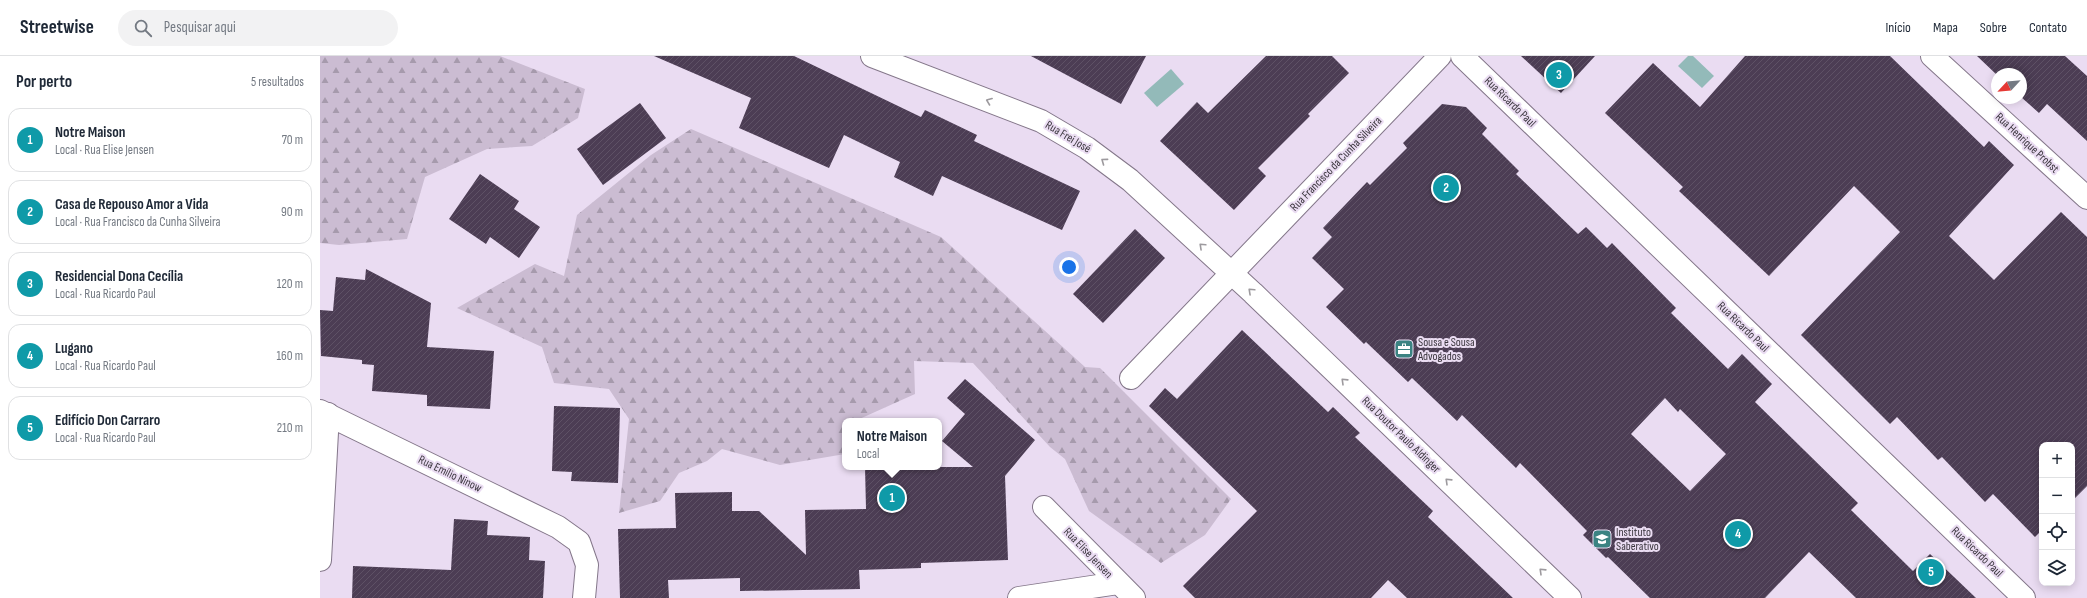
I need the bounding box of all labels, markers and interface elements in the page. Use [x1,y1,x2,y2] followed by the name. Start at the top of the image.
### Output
[118,10,398,46] search box
[20,16,94,39] text: Streetwise
[132,17,154,39] icon: search
[164,18,236,37] text: Pesquisar aqui
[1885,19,1911,36] text: Início
[1933,19,1958,36] text: Mapa
[1980,19,2007,36] text: Sobre
[2029,19,2067,36] text: Contato
[1546,60,1572,90] pin: 3
[1991,68,2027,104] north arrow
[16,72,72,92] text: Por perto
[251,74,304,90] text: 5 resultados
[1481,74,1539,130] street label: Rua Ricardo Paul
[986,98,993,106] one-way arrow
[1992,110,2062,177] street label: Rua Henrique Probst
[1287,113,1385,214] street label: Rua Francisco da Cunha Silveira
[1043,118,1094,156] street label: Rua Frei José
[55,123,125,142] text: Notre Maison
[27,132,33,148] text: 1
[282,132,303,148] text: 70 m
[55,142,154,158] text: Local · Rua Elise Jensen
[1102,159,1109,166] one-way arrow
[1433,173,1459,203] pin: 2
[55,195,208,214] text: Casa de Repouso Amor a Vida
[27,204,33,220] text: 2
[281,204,303,220] text: 90 m
[55,214,221,230] text: Local · Rua Francisco da Cunha Silveira
[1200,244,1207,251] one-way arrow
[1059,257,1079,277] your location
[55,267,183,286] text: Residencial Dona Cecília
[27,276,33,292] text: 3
[277,276,303,292] text: 120 m
[55,286,156,302] text: Local · Rua Ricardo Paul
[1248,288,1256,296] one-way arrow
[1714,299,1772,355] street label: Rua Ricardo Paul
[1417,335,1475,364] place label: Sousa e Sousa Advogados
[1393,338,1415,360] office icon: Sousa e Sousa Advogados
[55,339,93,358] text: Lugano
[27,348,33,364] text: 4
[277,348,303,364] text: 160 m
[55,358,156,374] text: Local · Rua Ricardo Paul
[1341,378,1349,386] one-way arrow
[1359,394,1444,477] street label: Rua Doutor Paulo Aldinger
[55,411,160,430] text: Edifício Don Carraro
[842,418,942,470] popup
[27,420,33,436] text: 5
[277,420,303,436] text: 210 m
[857,427,927,446] text: Notre Maison
[55,430,156,446] text: Local · Rua Ricardo Paul
[2039,442,2075,586] map controls
[2039,442,2075,478] button: +
[857,446,879,462] text: Local
[416,452,484,496] street label: Rua Emílio Ninow
[1445,478,1453,486] one-way arrow
[2039,478,2075,514] button: −
[879,483,905,513] pin: 1
[2039,514,2075,550] button: locate
[1725,519,1751,549] pin: 4
[1948,524,2006,580] street label: Rua Ricardo Paul
[1060,525,1116,581] street label: Rua Elise Jensen
[1616,525,1659,554] place label: Instituto Saberativo
[1591,528,1613,550] school or university icon: Instituto Saberativo
[2039,550,2075,586] button: layers
[1918,557,1944,587] pin: 5
[1539,568,1547,576] one-way arrow

